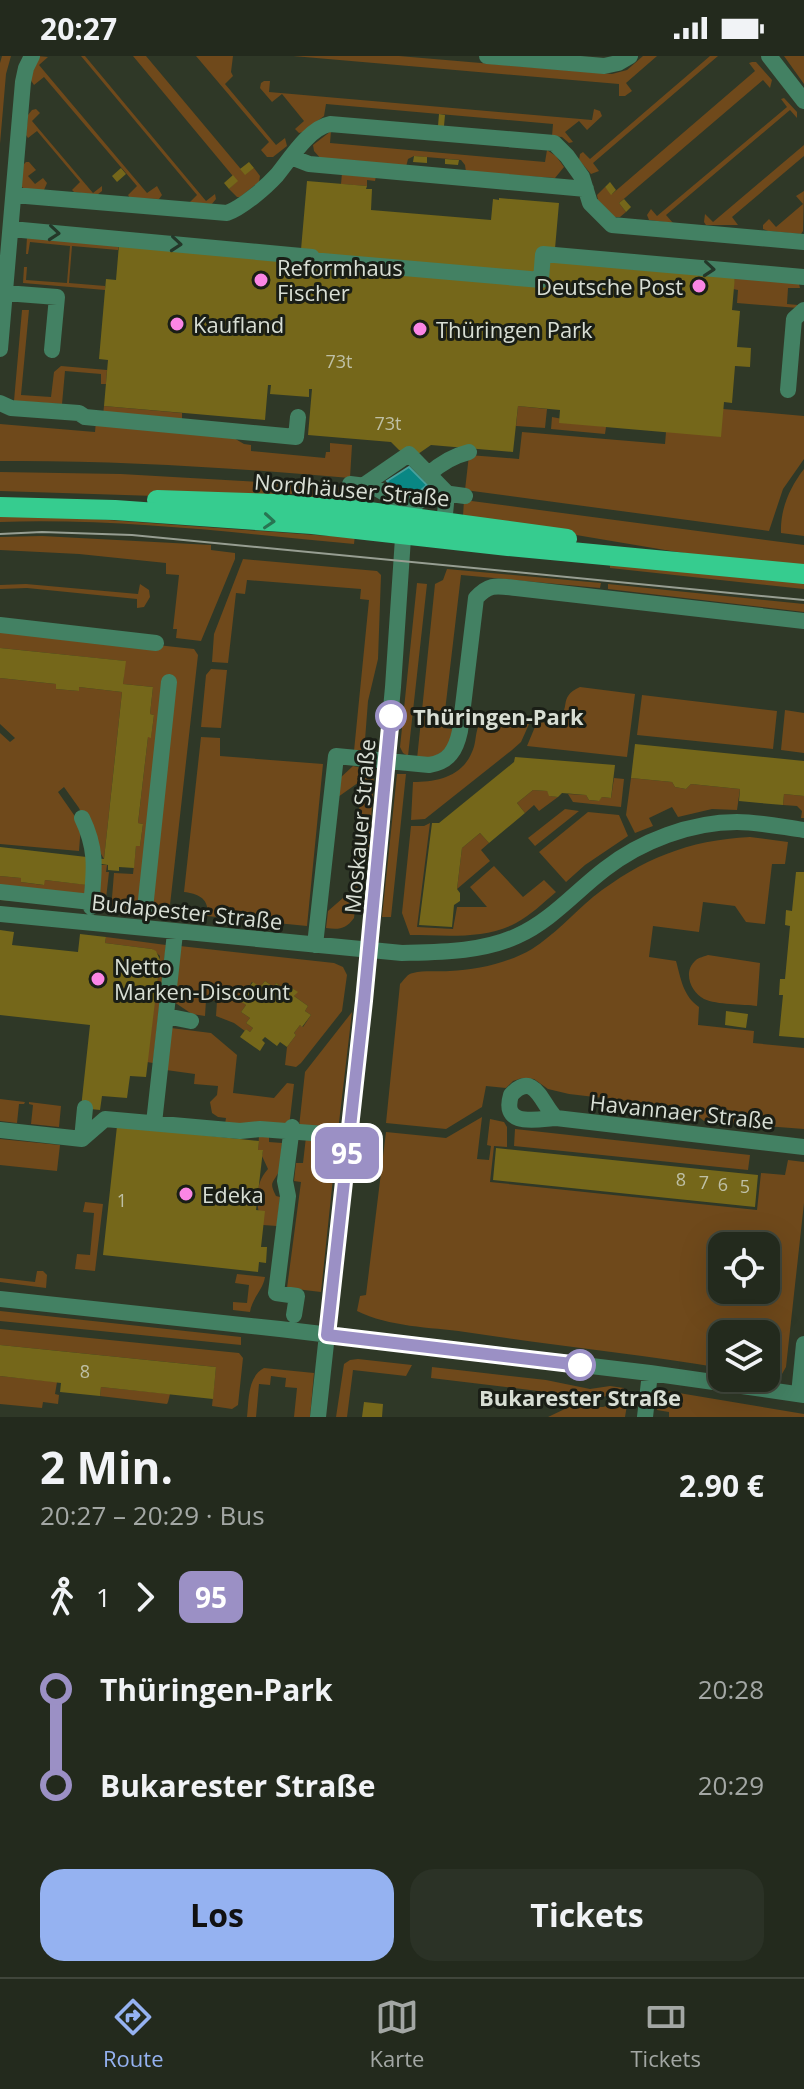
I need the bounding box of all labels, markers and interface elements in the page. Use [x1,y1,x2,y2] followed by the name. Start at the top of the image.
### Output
[40,8,117,49] text: 20:27
[48,224,61,241] one-way arrow
[170,235,183,252] one-way arrow
[277,252,403,307] place label: Reformhaus Fischer
[703,260,716,277] one-way arrow
[252,271,270,289] marker: Reformhaus Fischer
[536,271,683,301] place label: Deutsche Post
[690,277,708,295] marker: Deutsche Post
[193,309,284,339] place label: Kaufland
[436,314,593,344] place label: Thüringen Park
[168,315,186,333] marker: Kaufland
[411,320,429,338] marker: Thüringen Park
[326,349,353,373] house number: 73t
[375,411,402,435] house number: 73t
[253,466,451,512] street label: Nordhäuser Straße
[263,512,276,529] one-way arrow
[376,701,406,731] marker: Thüringen-Park
[413,701,584,731] place label: Thüringen-Park
[336,738,382,914] street label: Moskauer Straße
[90,886,284,936] street label: Budapester Straße
[114,951,290,1006] place label: Netto Marken-Discount
[89,970,107,988] marker: Netto Marken-Discount
[588,1086,776,1136] street label: Havannaer Straße
[311,1127,383,1179] line badge: 95
[331,1134,363,1172] text: 95
[676,1167,686,1191] house number: 8
[699,1170,709,1194] house number: 7
[718,1172,728,1196] house number: 6
[740,1174,750,1198] house number: 5
[202,1179,264,1209] place label: Edeka
[177,1185,195,1203] marker: Edeka
[117,1188,127,1212] house number: 1
[708,1232,780,1392] map controls
[708,1232,780,1304] button: locate
[708,1320,780,1392] button: layers
[565,1350,595,1380] marker: Bukarester Straße
[80,1359,90,1383] house number: 8
[479,1382,681,1412] place label: Bukarester Straße
[40,1437,173,1497] text: 2 Min.
[679,1465,764,1506] text: 2.90 €
[40,1497,265,1533] text: 20:27 – 20:29 · Bus
[40,1575,84,1619] icon: walk
[123,1575,167,1619] icon: forward
[195,1578,227,1616] text: 95
[96,1579,111,1615] text: 1
[100,1669,333,1710] text: Thüringen-Park
[698,1671,764,1707] text: 20:28
[100,1765,375,1806] text: Bukarester Straße
[698,1767,764,1803] text: 20:29
[40,1869,394,1961] button: Los
[410,1869,764,1961] button: Tickets
[103,1995,164,2073] tab: Route
[370,1995,424,2073] tab: Karte
[631,1995,701,2073] tab: Tickets

